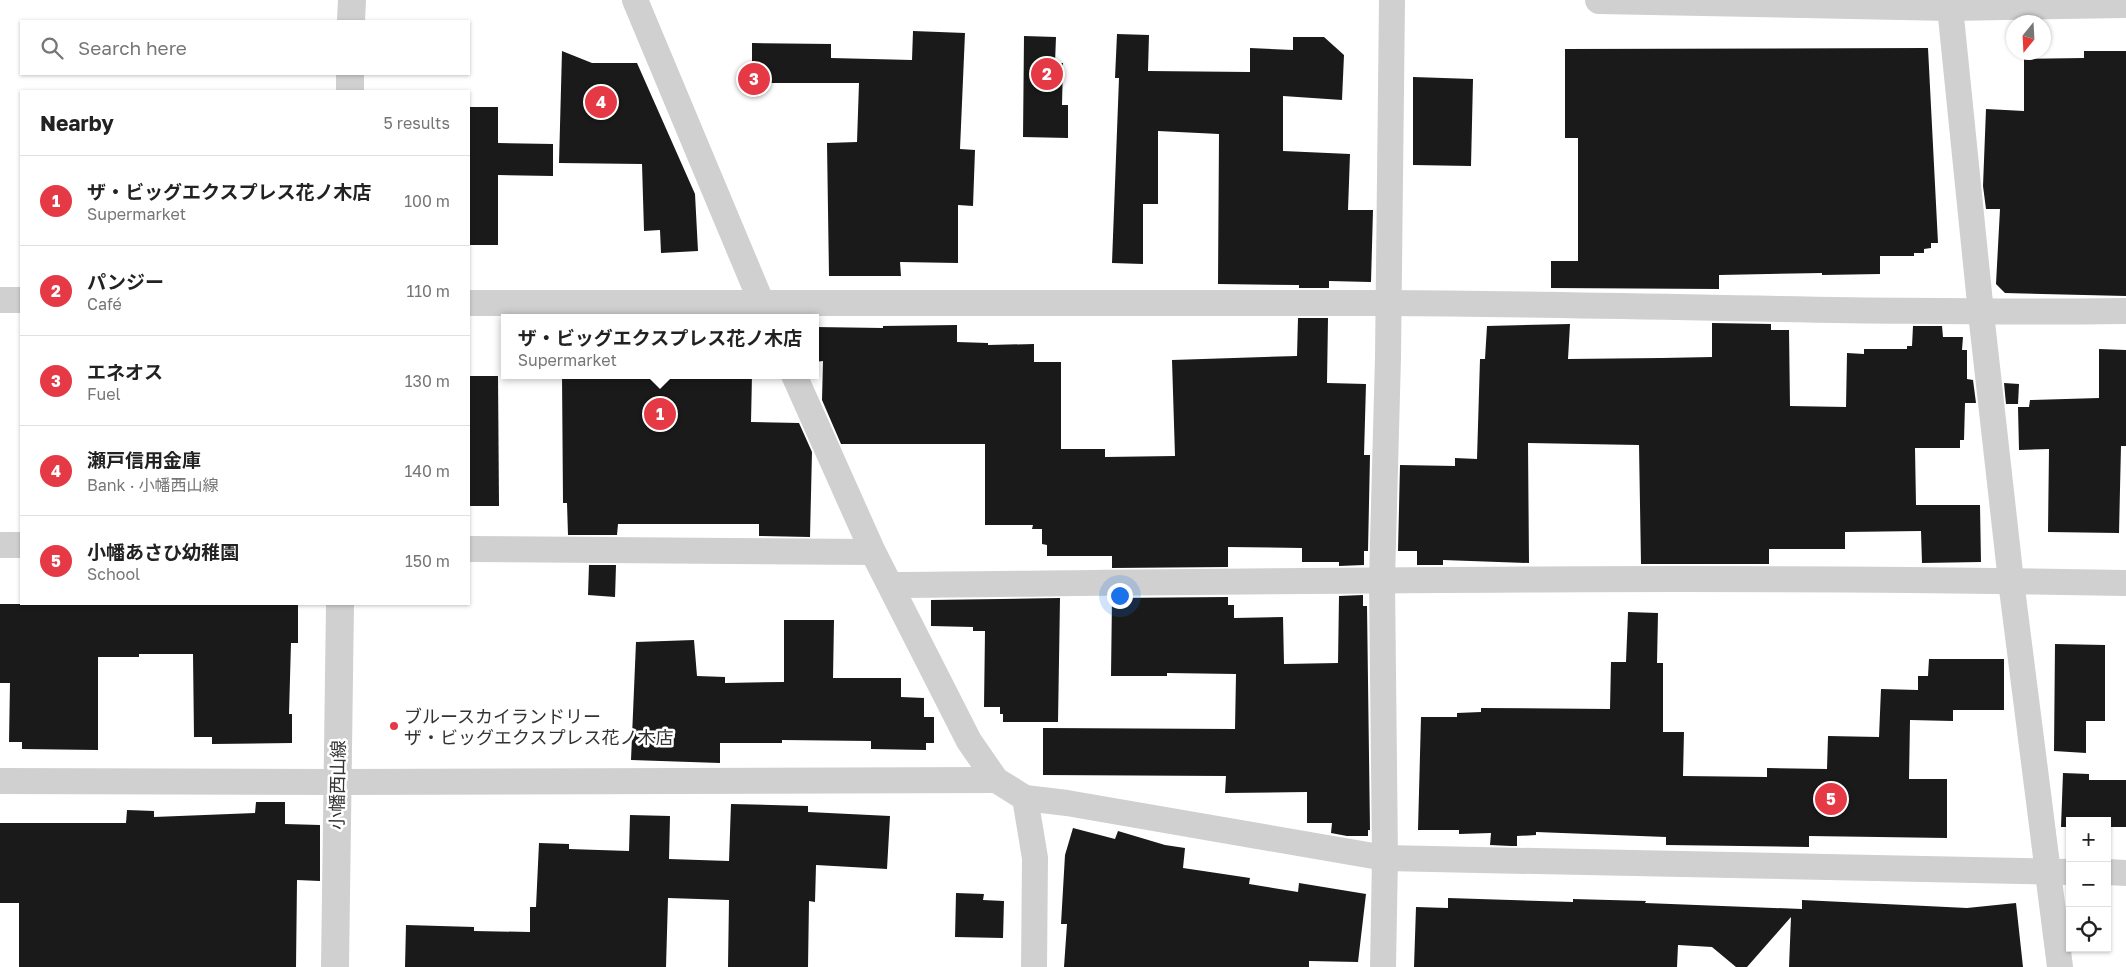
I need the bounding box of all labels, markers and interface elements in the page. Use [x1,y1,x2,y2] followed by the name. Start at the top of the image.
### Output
[2006,15,2051,60] north arrow
[20,20,470,75] search box
[38,34,66,62] icon: search
[78,36,187,59] text: Search here
[1031,55,1063,93] pin: 2
[738,60,770,98] pin: 3
[585,83,617,121] pin: 4
[40,110,114,136] text: Nearby
[384,113,450,133] text: 5 results
[87,180,371,203] text: ザ・ビッグエクスプレス花ノ木店
[52,191,60,211] text: 1
[404,191,450,211] text: 100 m
[87,204,186,224] text: Supermarket
[87,270,164,293] text: パンジー
[51,281,61,301] text: 2
[406,281,450,301] text: 110 m
[87,294,122,314] text: Café
[501,314,819,379] popup
[518,326,802,349] text: ザ・ビッグエクスプレス花ノ木店
[518,350,617,370] text: Supermarket
[87,360,163,383] text: エネオス
[51,371,61,391] text: 3
[405,371,450,391] text: 130 m
[87,384,121,404] text: Fuel
[644,395,676,433] pin: 1
[87,448,201,471] text: 瀬戸信用金庫
[51,461,61,481] text: 4
[404,461,450,481] text: 140 m
[87,475,218,495] text: Bank · 小幡西山線
[87,540,239,563] text: 小幡あさひ幼稚園
[51,551,61,571] text: 5
[405,551,450,571] text: 150 m
[87,564,140,584] text: School
[1107,583,1133,609] your location
[404,705,673,748] place label: ブルースカイランドリー ザ・ビッグエクスプレス花ノ木店
[388,720,400,732] marker: ブルースカイランドリー ザ・ビッグエクスプレス花ノ木店
[325,740,349,830] street label: 小幡西山線
[1815,780,1847,818] pin: 5
[2066,817,2111,952] map controls
[2066,817,2111,862] button: +
[2066,862,2111,907] button: −
[2066,907,2111,952] button: locate

